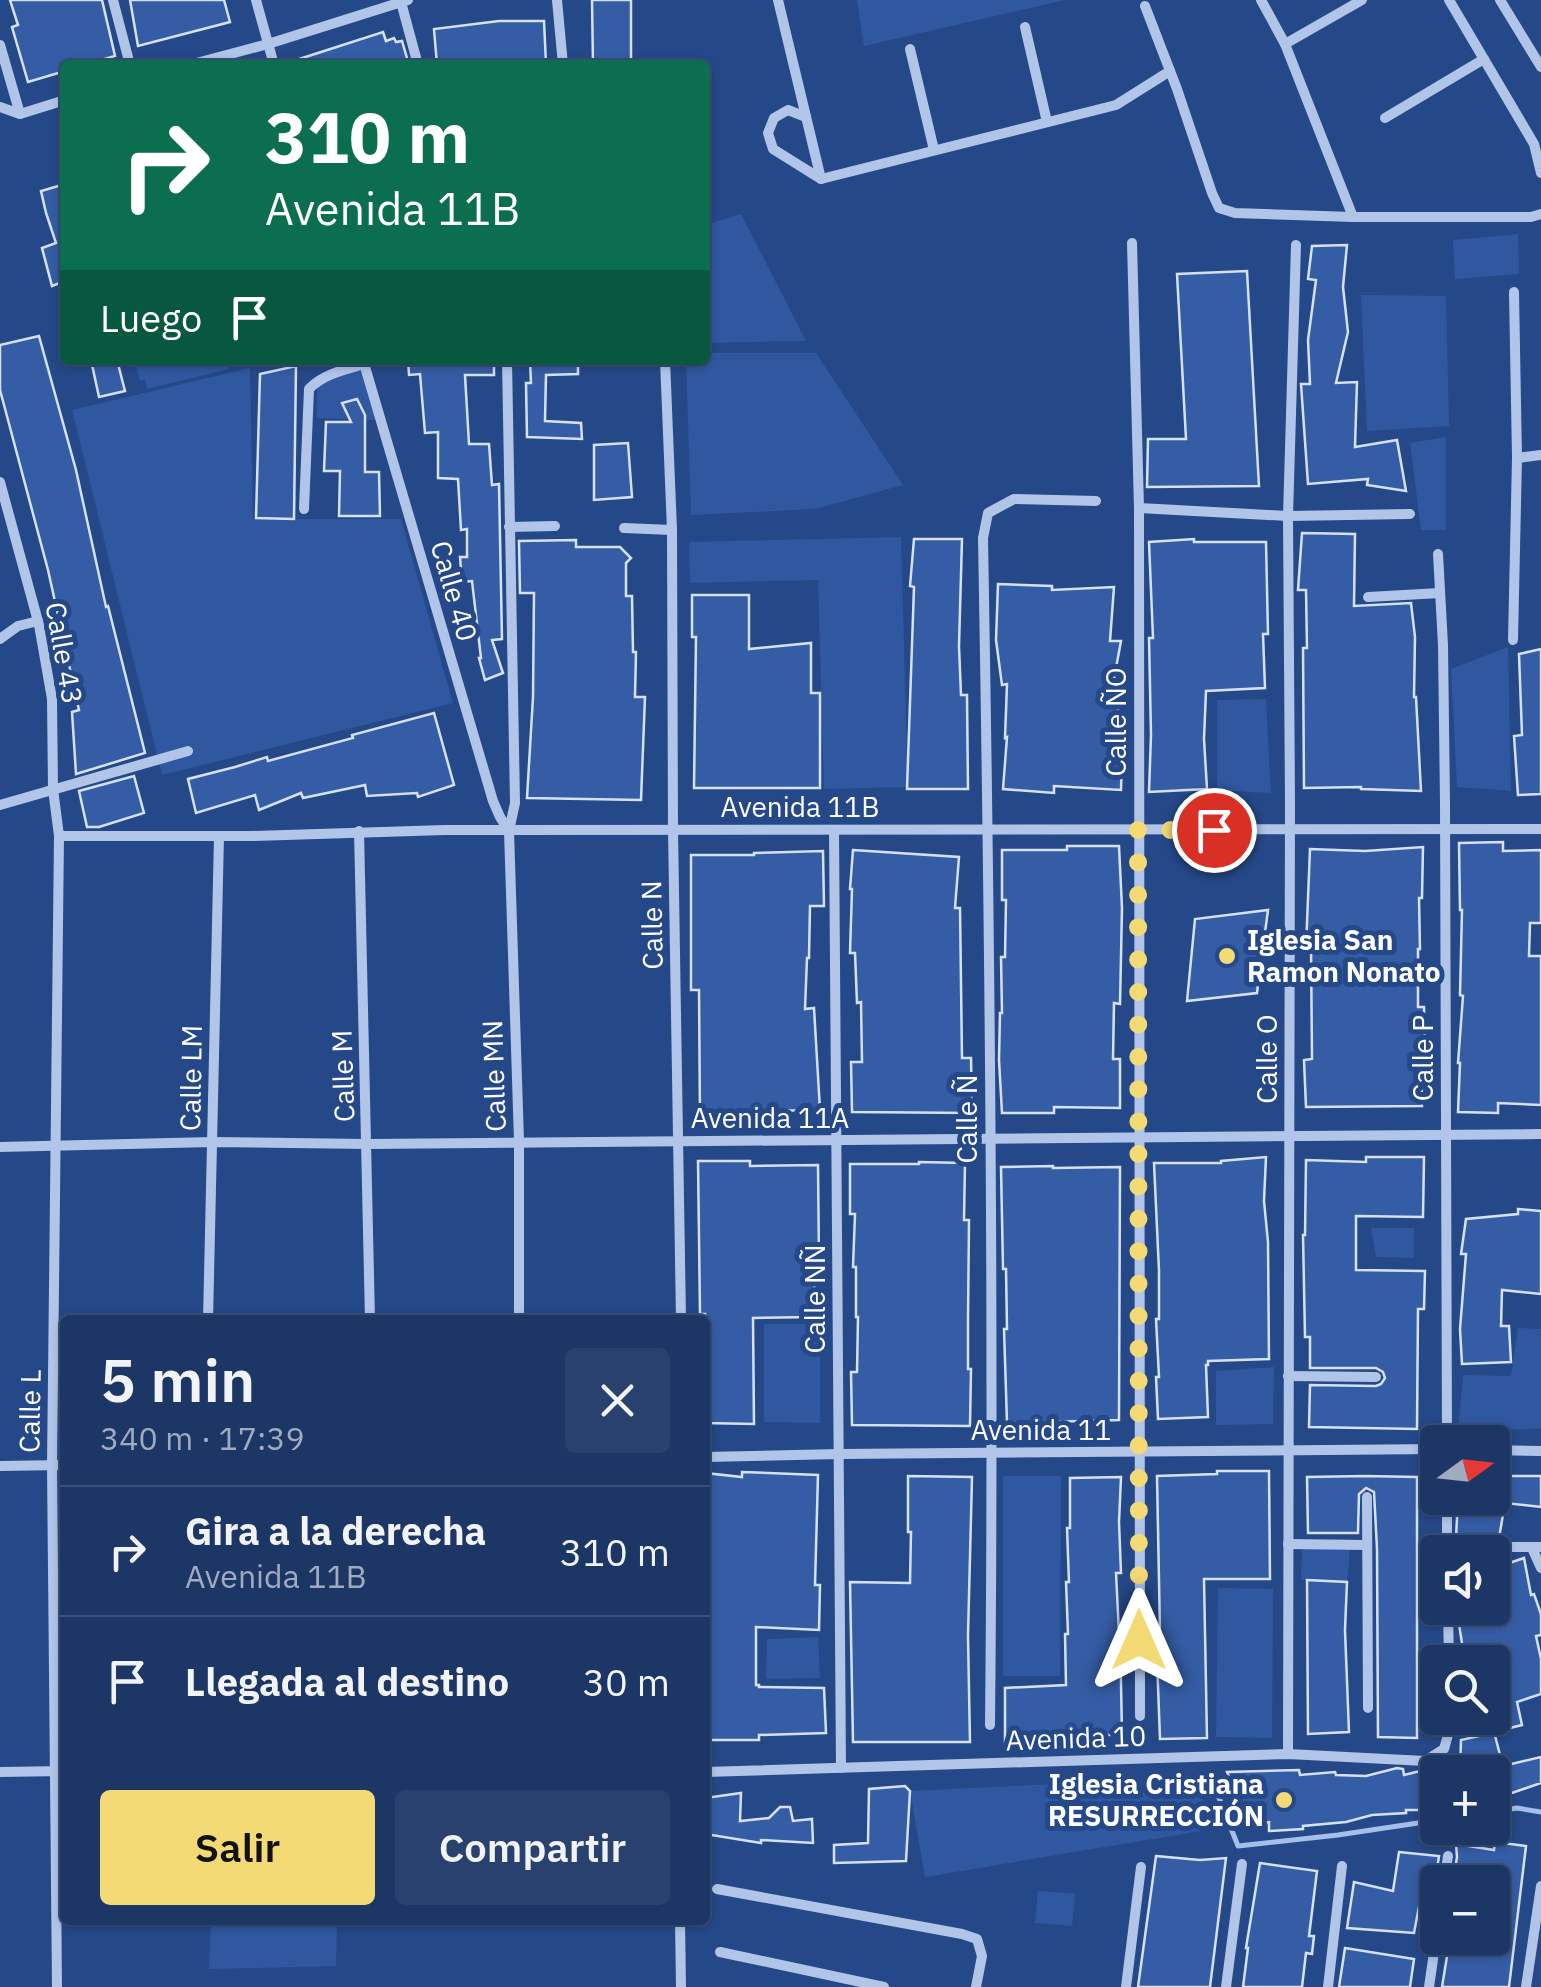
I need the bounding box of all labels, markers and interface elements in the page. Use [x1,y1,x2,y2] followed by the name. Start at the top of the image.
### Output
[265,91,470,182] text: 310 m
[100,100,230,230] icon: right
[265,179,520,237] text: Avenida 11B
[222,290,277,345] icon: arrive
[100,293,202,342] text: Luego
[422,536,486,645] street label: Calle 40
[37,599,92,707] street label: Calle 43
[1097,667,1134,777] street label: Calle ÑO
[721,788,879,825] street label: Avenida 11B
[1172,788,1257,873] pin
[1187,803,1242,858] icon: arrive
[632,880,671,970] street label: Calle N
[1247,921,1441,990] place label: Iglesia San Ramon Nonato
[1216,945,1238,967] marker: Iglesia San Ramon Nonato
[1248,1014,1285,1104] street label: Calle O
[1404,1015,1441,1101] street label: Calle P
[473,1019,514,1133] street label: Calle MN
[171,1025,210,1131] street label: Calle LM
[322,1029,363,1123] street label: Calle M
[948,1074,985,1164] street label: Calle Ñ
[691,1099,849,1136] street label: Avenida 11A
[796,1244,833,1354] street label: Calle NÑ
[100,1340,255,1419] text: 5 min
[565,1348,670,1453] button: close
[10,1369,49,1453] street label: Calle L
[971,1411,1111,1448] street label: Avenida 11
[100,1417,305,1459] text: 340 m · 17:39
[1420,1425,1510,1515] north arrow
[1420,1425,1510,1955] map controls
[185,1506,486,1555] text: Gira a la derecha
[100,1524,155,1579] icon: right
[559,1527,670,1576] text: 310 m
[1420,1535,1510,1625] button: sound
[185,1555,367,1597] text: Avenida 11B
[1087,1588,1191,1692] position arrow
[1420,1645,1510,1735] button: search
[100,1654,155,1709] icon: arrive
[185,1657,509,1706] text: Llegada al destino
[582,1657,670,1706] text: 30 m
[1005,1717,1147,1758] street label: Avenida 10
[1420,1755,1510,1845] button: +
[1048,1765,1264,1834] place label: Iglesia Cristiana RESURRECCIÓN
[1273,1789,1295,1811] marker: Iglesia Cristiana RESURRECCIÓN
[100,1790,375,1905] button: Salir
[395,1790,670,1905] button: Compartir
[1420,1865,1510,1955] button: −

